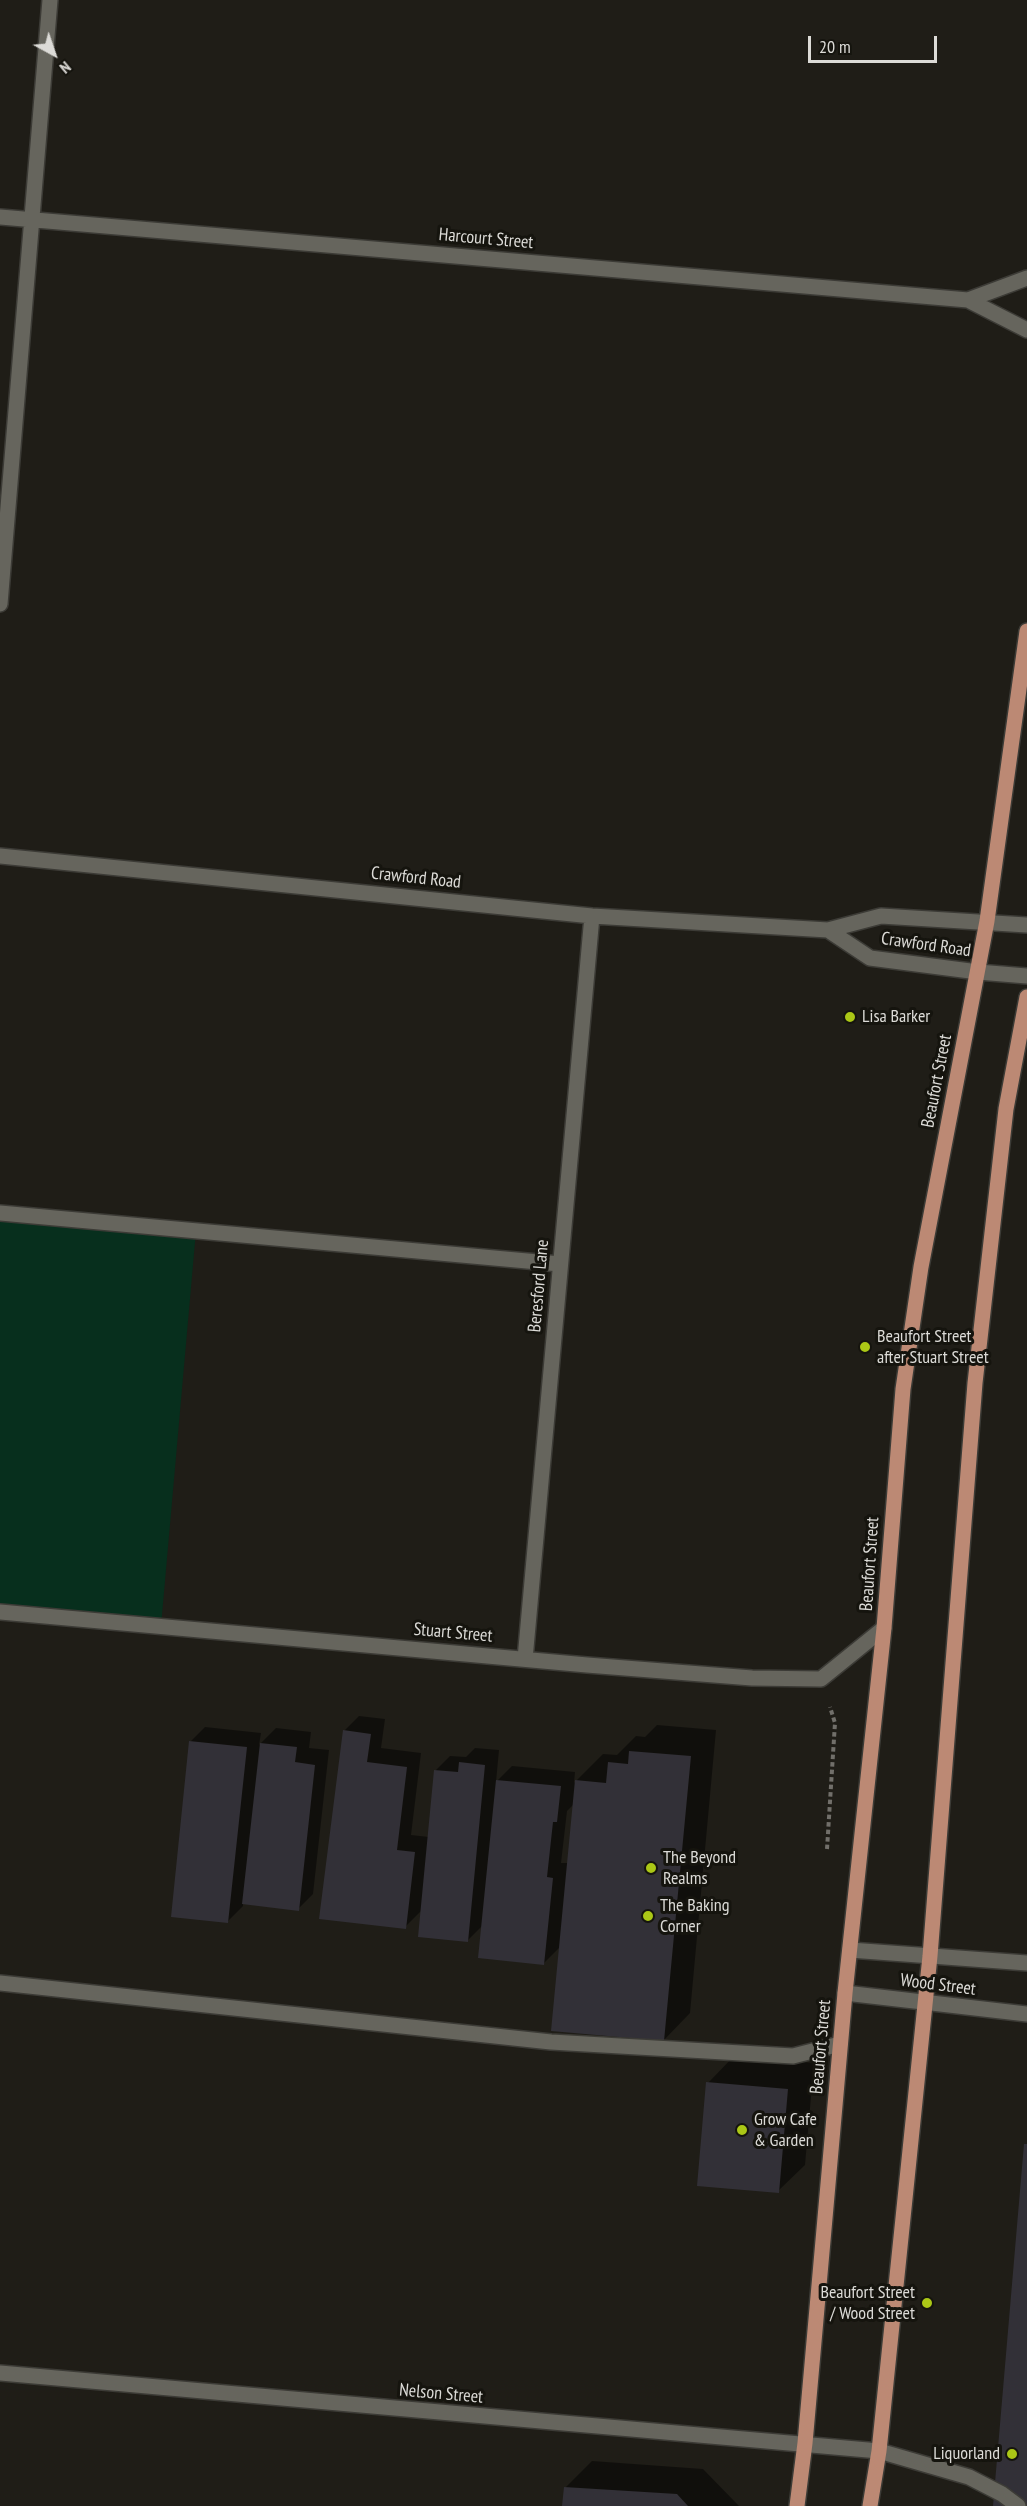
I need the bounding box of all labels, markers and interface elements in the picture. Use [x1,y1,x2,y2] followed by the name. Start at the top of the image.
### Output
[24,24,84,84] north arrow
[811,24,940,62] scale bar
[819,35,851,58] text: 20 m
[56,57,75,78] text: N
[438,224,534,254] street label: Harcourt Street
[370,863,462,893] street label: Crawford Road
[880,928,972,962] street label: Crawford Road
[862,1006,930,1028] place label: Lisa Barker
[843,1010,857,1024] marker: Lisa Barker
[917,1033,957,1129] street label: Beaufort Street
[524,1239,554,1333] street label: Beresford Lane
[877,1326,989,1368] place label: Beaufort Street after Stuart Street
[858,1340,872,1354] marker: Beaufort Street after Stuart Street
[856,1516,884,1612] street label: Beaufort Street
[413,1619,493,1647] street label: Stuart Street
[663,1847,736,1890] place label: The Beyond Realms
[644,1861,658,1875] marker: The Beyond Realms
[660,1895,729,1938] place label: The Baking Corner
[641,1909,655,1923] marker: The Baking Corner
[899,1970,977,2000] street label: Wood Street
[806,1999,836,2095] street label: Beaufort Street
[754,2109,817,2152] place label: Grow Cafe & Garden
[735,2123,749,2137] marker: Grow Cafe & Garden
[820,2282,915,2324] place label: Beaufort Street / Wood Street
[920,2296,934,2310] marker: Beaufort Street / Wood Street
[398,2380,484,2408] street label: Nelson Street
[933,2443,1000,2465] place label: Liquorland
[1005,2447,1019,2461] marker: Liquorland

